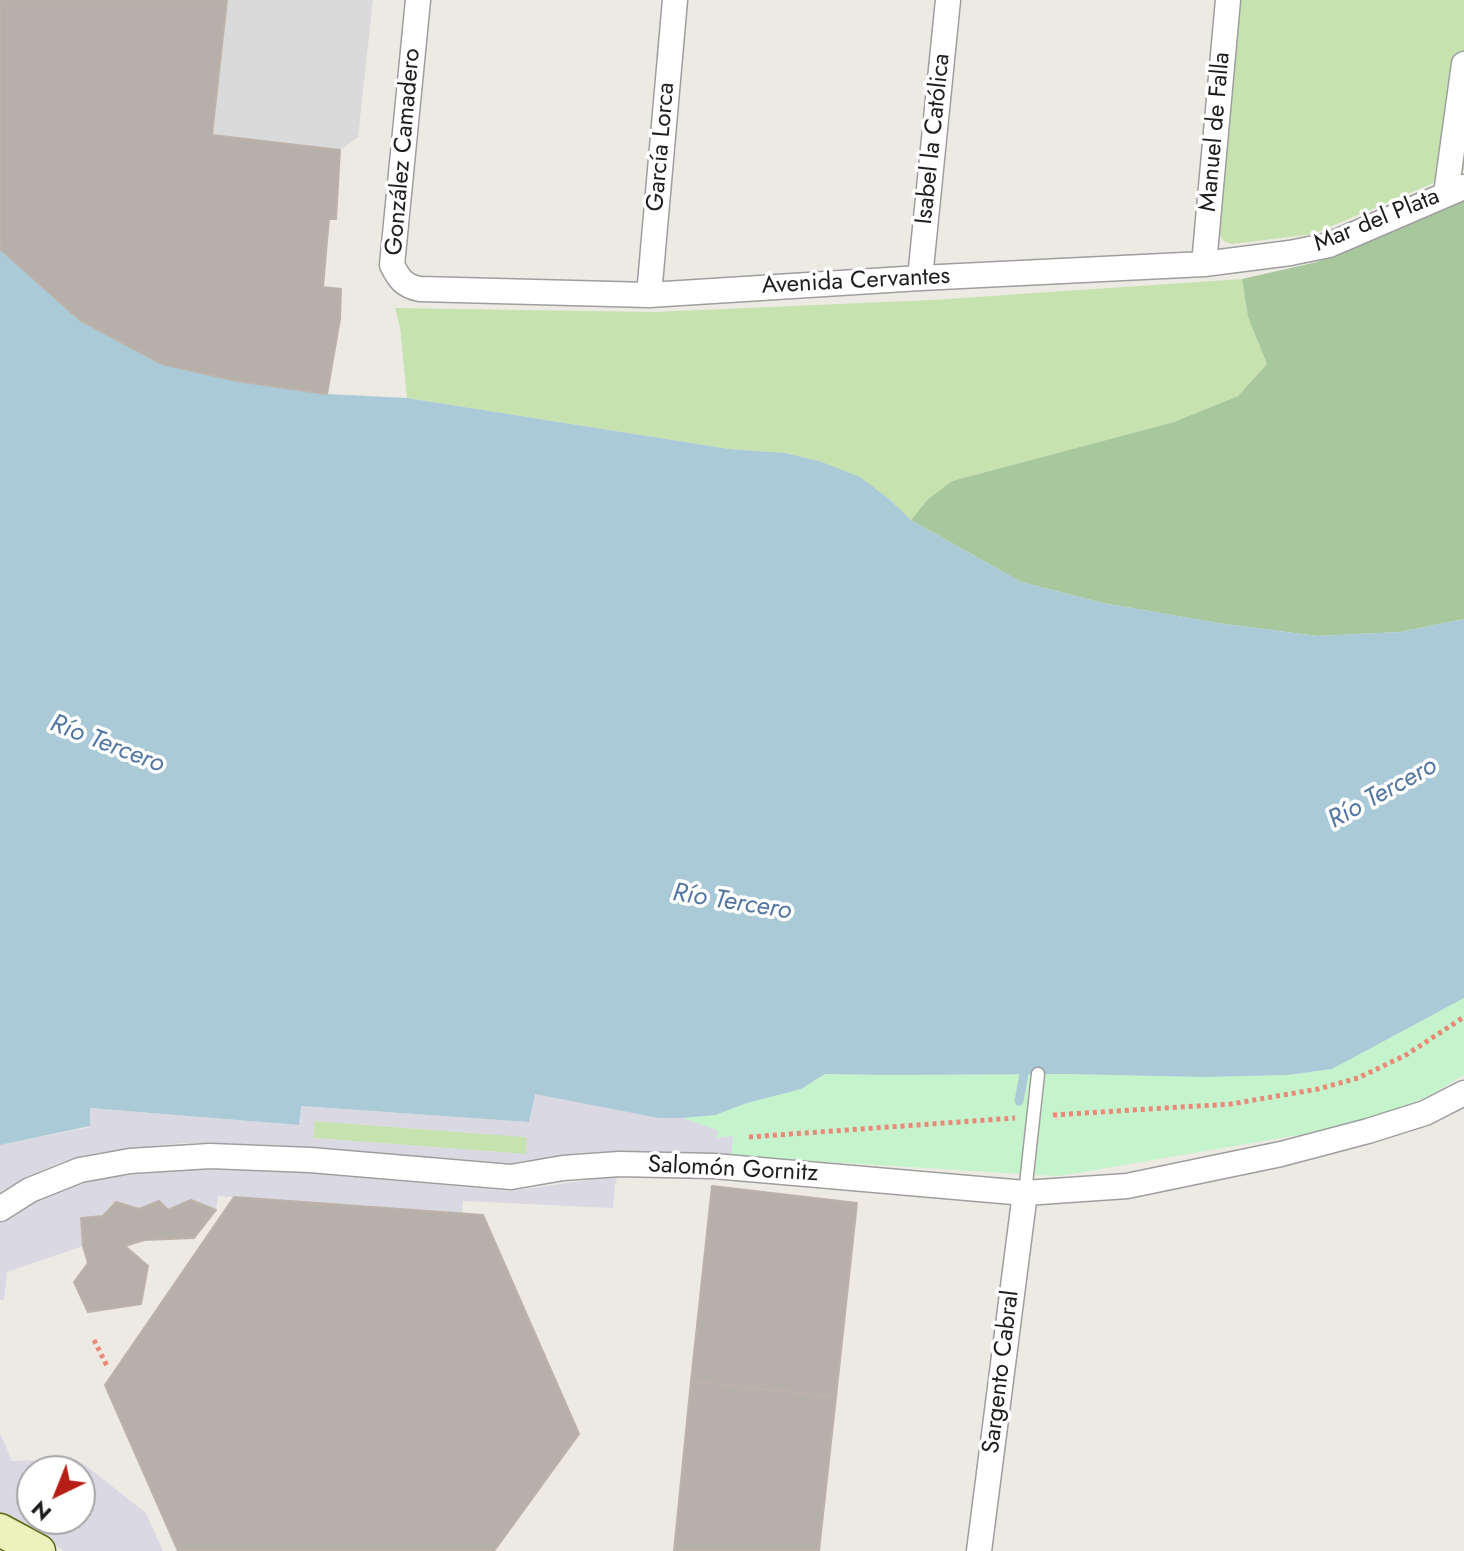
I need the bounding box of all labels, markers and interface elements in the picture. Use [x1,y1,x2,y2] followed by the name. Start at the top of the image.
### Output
[381,47,427,257] street label: González Camadero
[1195,51,1237,213] street label: Manuel de Falla
[911,52,957,226] street label: Isabel la Católica
[642,81,682,213] street label: García Lorca
[1310,183,1444,259] street label: Mar del Plata
[761,263,951,301] street label: Avenida Cervantes
[45,709,169,781] water label: Río Tercero
[1323,751,1443,837] water label: Río Tercero
[670,878,794,928] water label: Río Tercero
[647,1151,819,1189] street label: Salomón Gornitz
[978,1289,1026,1455] street label: Sargento Cabral
[16,1455,96,1535] north arrow
[24,1493,58,1529] text: N

